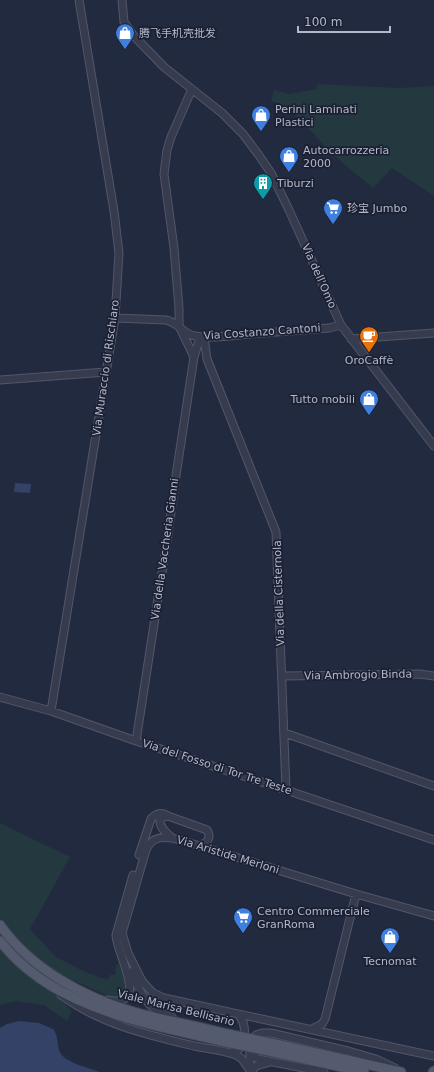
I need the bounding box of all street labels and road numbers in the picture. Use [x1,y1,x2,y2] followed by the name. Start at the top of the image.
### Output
[299,242,339,311] street label: Via dell'Omo
[90,299,122,437] street label: Via Muraccio di Rischiaro
[203,321,321,343] street label: Via Costanzo Cantoni
[149,477,181,621] street label: Via della Vaccheria Gianni
[271,540,287,646] street label: Via della Cisternola
[304,668,412,682] street label: Via Ambrogio Binda
[141,737,294,797] street label: Via del Fosso di Tor Tre Teste
[175,833,281,877] street label: Via Aristide Merloni
[116,987,236,1029] street label: Viale Marisa Bellisario

